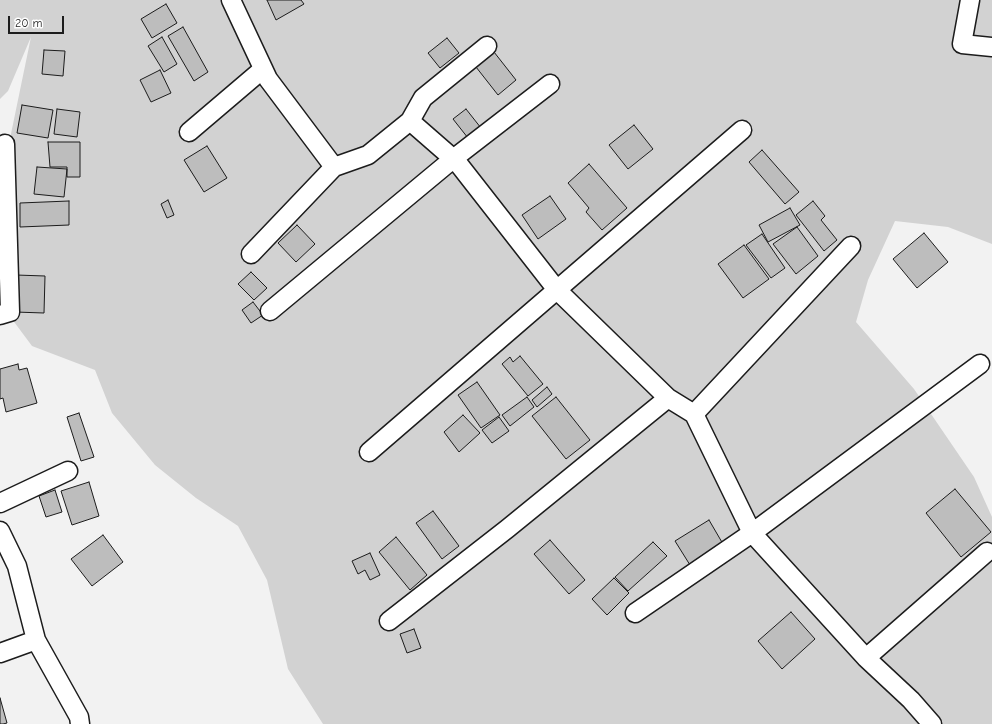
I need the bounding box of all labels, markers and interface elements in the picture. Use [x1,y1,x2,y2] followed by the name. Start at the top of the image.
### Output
[10,8,66,34] scale bar
[15,16,43,30] text: 20 m

